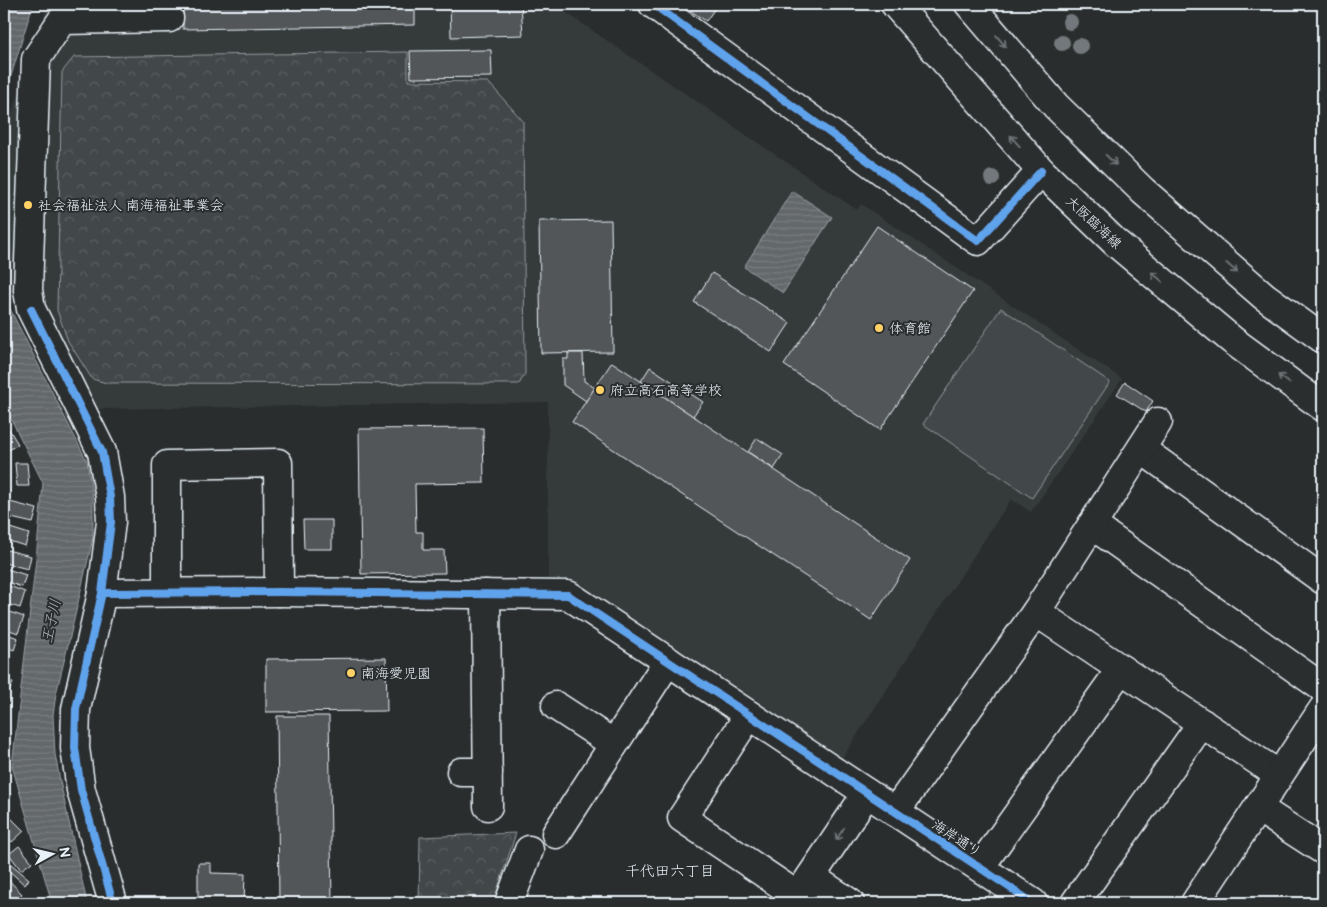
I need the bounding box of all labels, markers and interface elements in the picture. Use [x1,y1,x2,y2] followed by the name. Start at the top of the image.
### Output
[995,34,1006,47] one-way arrow
[1009,134,1020,147] one-way arrow
[1105,154,1117,166] one-way arrow
[1062,192,1125,252] street label: 大阪臨海線
[38,197,224,214] place label: 社会福祉法人 南海福祉事業会
[22,199,34,211] marker: 社会福祉法人 南海福祉事業会
[1225,263,1238,274] one-way arrow
[1151,272,1164,283] one-way arrow
[889,320,931,337] place label: 体育館
[873,322,885,334] marker: 体育館
[1278,373,1291,384] one-way arrow
[610,382,722,399] place label: 府立高石高等学校
[594,384,606,396] marker: 府立高石高等学校
[38,597,65,645] water label: 王子川
[361,665,431,682] place label: 南海愛児園
[345,667,357,679] marker: 南海愛児園
[929,816,985,861] street label: 海岸通り
[835,826,845,840] one-way arrow
[28,830,78,880] north arrow
[55,846,74,859] text: N
[625,862,715,881] district label: 千代田六丁目

